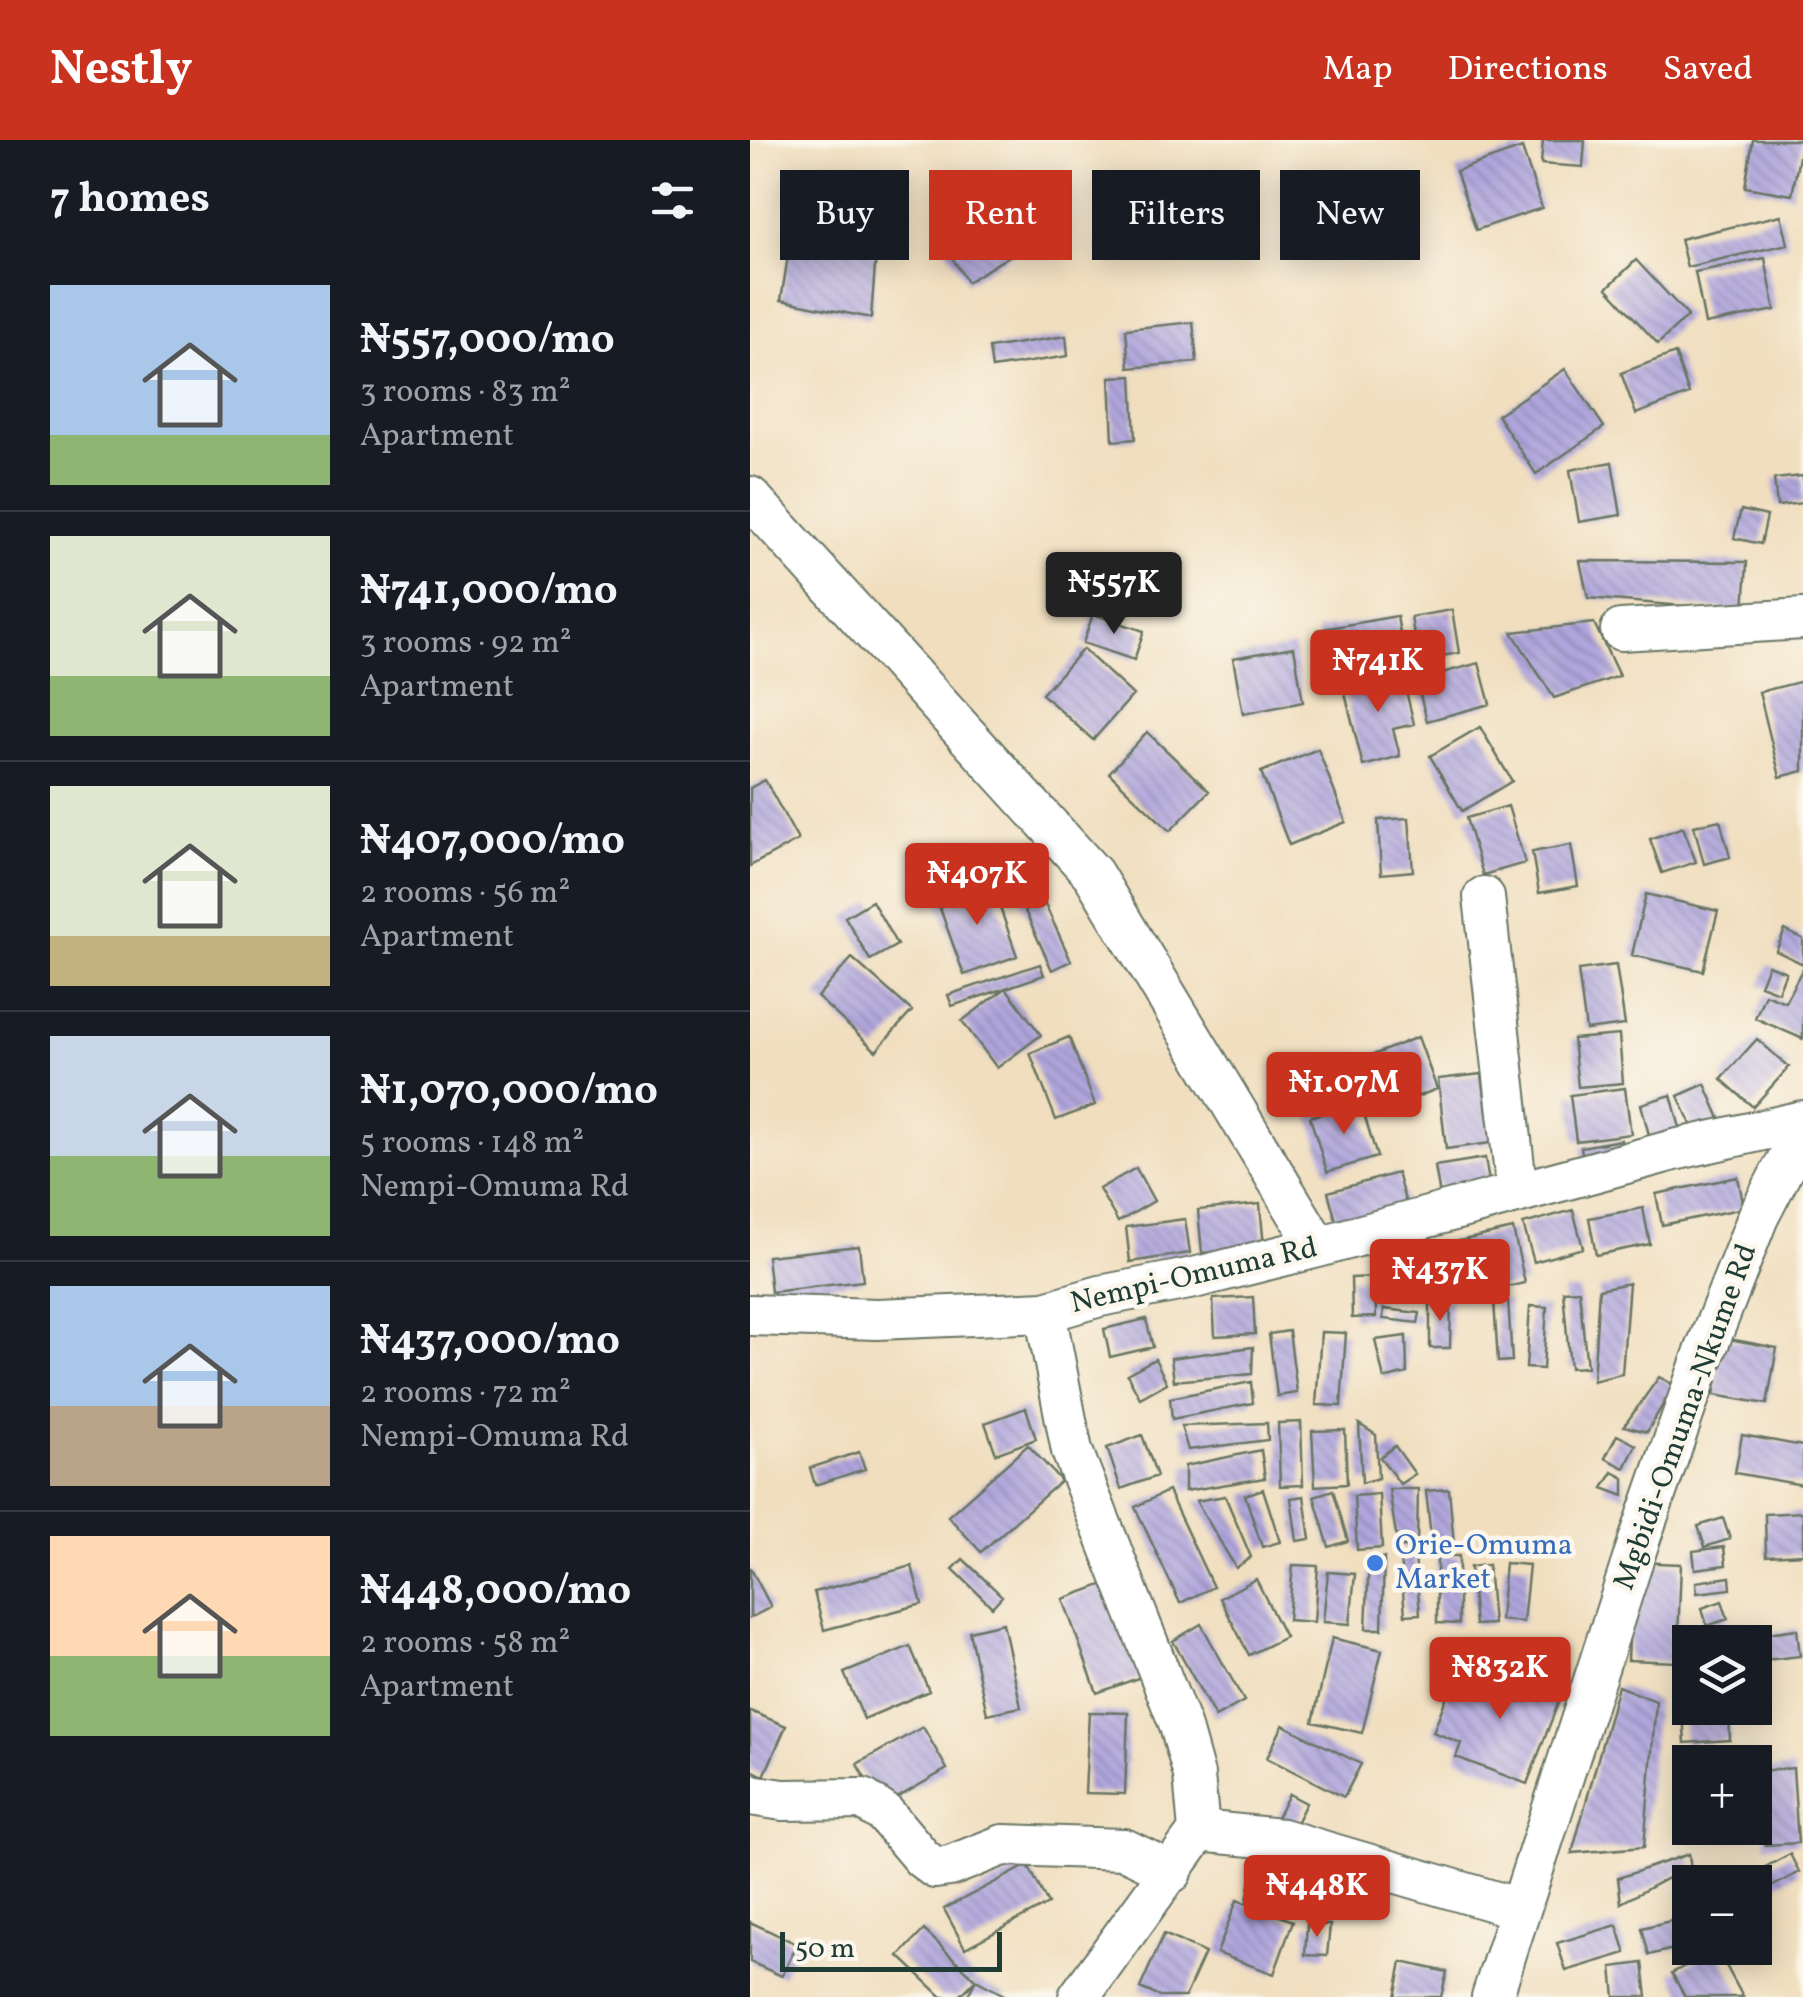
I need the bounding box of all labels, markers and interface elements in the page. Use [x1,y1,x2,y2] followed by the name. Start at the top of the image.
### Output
[50,37,192,104] text: Nestly
[1322,46,1393,94] text: Map
[1448,46,1608,94] text: Directions
[1663,46,1753,94] text: Saved
[780,170,909,260] chip: Buy
[929,170,1072,260] chip: Rent
[1092,170,1260,260] chip: Filters
[1280,170,1420,260] chip: New
[50,171,210,230] text: 7 homes
[645,173,700,228] icon: filters
[360,312,615,371] text: ₦557,000/mo
[130,325,250,445] icon: home
[360,371,571,415] text: 3 rooms · 83 m²
[360,415,514,459] text: Apartment
[1044,552,1184,637] pin: ₦557K
[1068,562,1160,606] text: ₦557K
[360,563,618,622] text: ₦741,000/mo
[130,576,250,696] icon: home
[360,622,572,666] text: 3 rooms · 92 m²
[1308,630,1448,715] pin: ₦741K
[1332,640,1424,684] text: ₦741K
[360,666,514,710] text: Apartment
[360,813,625,872] text: ₦407,000/mo
[130,826,250,946] icon: home
[907,843,1047,928] pin: ₦407K
[927,853,1027,897] text: ₦407K
[360,872,570,916] text: 2 rooms · 56 m²
[360,916,514,960] text: Apartment
[1263,1052,1425,1137] pin: ₦1.07M
[1288,1062,1400,1106] text: ₦1.07M
[360,1063,658,1122] text: ₦1,070,000/mo
[130,1076,250,1196] icon: home
[360,1122,584,1166] text: 5 rooms · 148 m²
[360,1166,629,1210] text: Nempi-Omuma Rd
[1066,1227,1322,1325] street label: Nempi-Omuma Rd
[1604,1238,1768,1596] street label: Mgbidi-Omuma-Nkume Rd
[1370,1239,1510,1324] pin: ₦437K
[1392,1249,1488,1293] text: ₦437K
[360,1313,620,1372] text: ₦437,000/mo
[130,1326,250,1446] icon: home
[360,1372,571,1416] text: 2 rooms · 72 m²
[360,1416,629,1460] text: Nempi-Omuma Rd
[1395,1525,1573,1601] place label: Orie-Omuma Market
[1364,1552,1386,1574] marker: Orie-Omuma Market
[360,1563,631,1622] text: ₦448,000/mo
[130,1576,250,1696] icon: home
[360,1622,570,1666] text: 2 rooms · 58 m²
[1672,1625,1772,1965] map controls
[1672,1625,1772,1725] button: layers
[1430,1637,1570,1722] pin: ₦832K
[1452,1647,1548,1691] text: ₦832K
[360,1666,514,1710] text: Apartment
[1672,1745,1772,1845] button: +
[1247,1855,1387,1940] pin: ₦448K
[1266,1865,1368,1909] text: ₦448K
[1672,1865,1772,1965] button: −
[780,1927,1002,1972] scale bar
[795,1930,855,1969] text: 50 m

